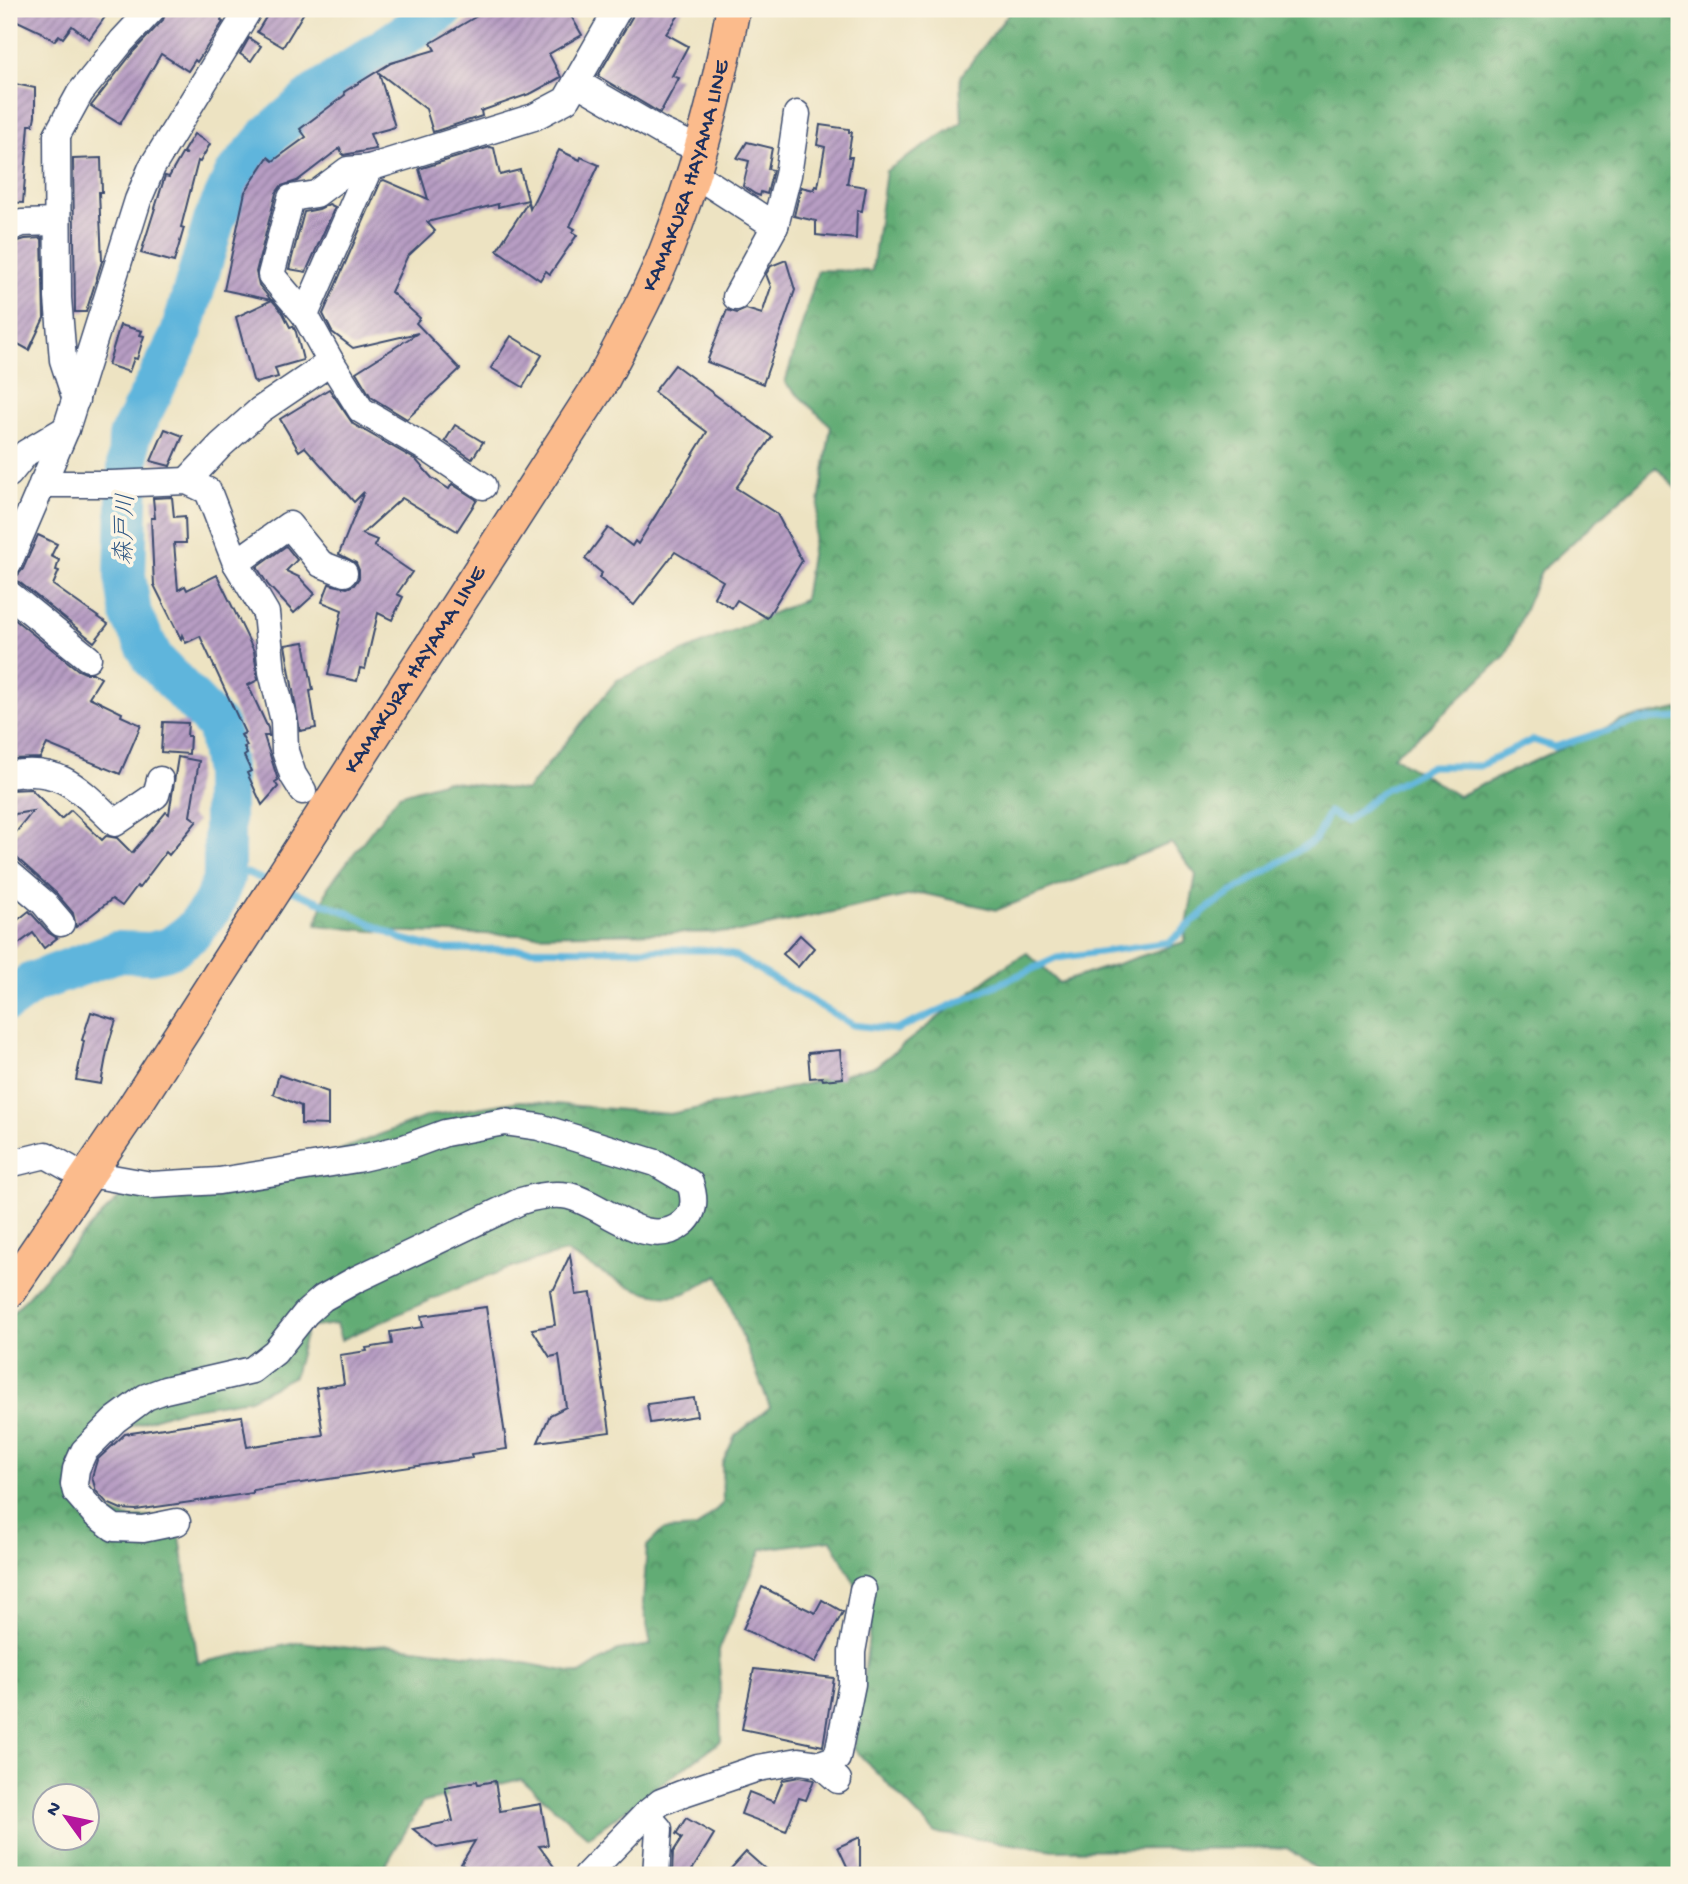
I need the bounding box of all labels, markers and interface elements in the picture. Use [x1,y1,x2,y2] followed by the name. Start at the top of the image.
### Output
[637,56,736,296] street label: KAMAKURA HAYAMA LINE
[110,492,143,565] water label: 森戸川
[339,560,493,779] street label: KAMAKURA HAYAMA LINE
[32,1783,102,1853] north arrow
[42,1798,68,1821] text: N

